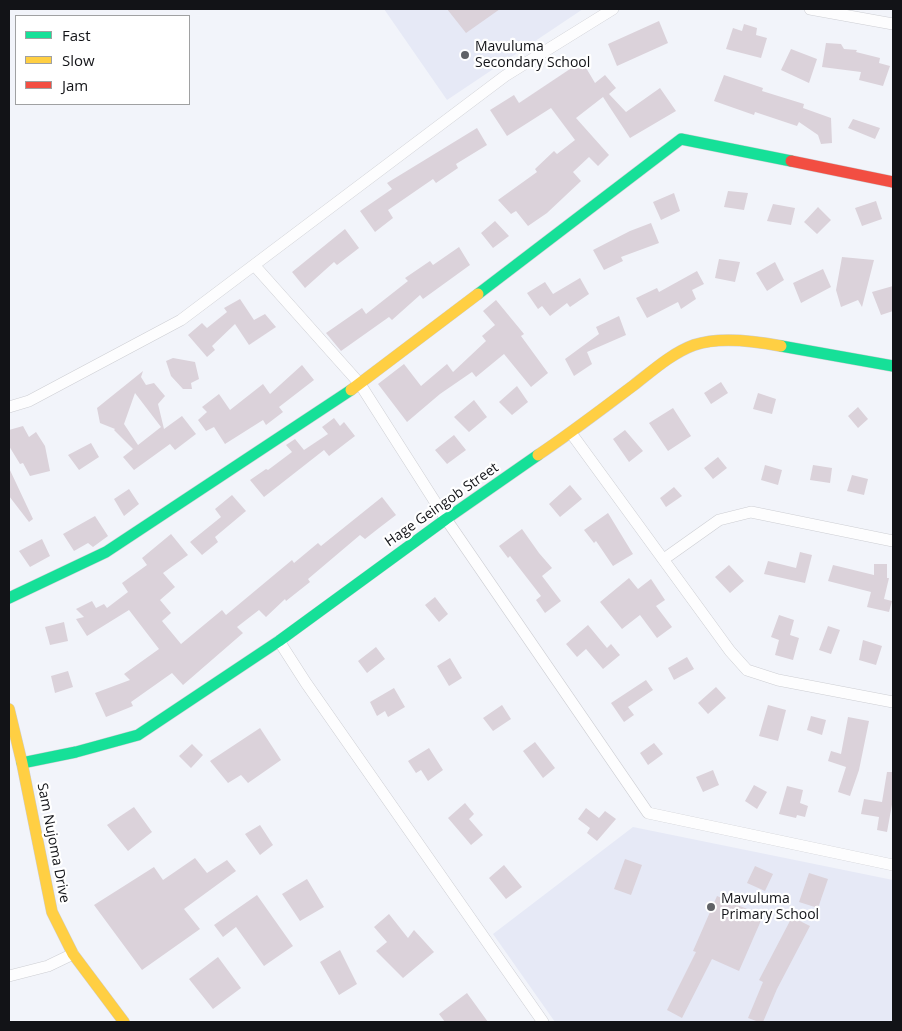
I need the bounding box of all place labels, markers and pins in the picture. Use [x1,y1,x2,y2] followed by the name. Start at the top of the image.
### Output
[475,39,590,72] place label: Mavuluma Secondary School
[459,49,471,61] marker: Mavuluma Secondary School
[721,891,819,924] place label: Mavuluma Primary School
[705,901,717,913] marker: Mavuluma Primary School

